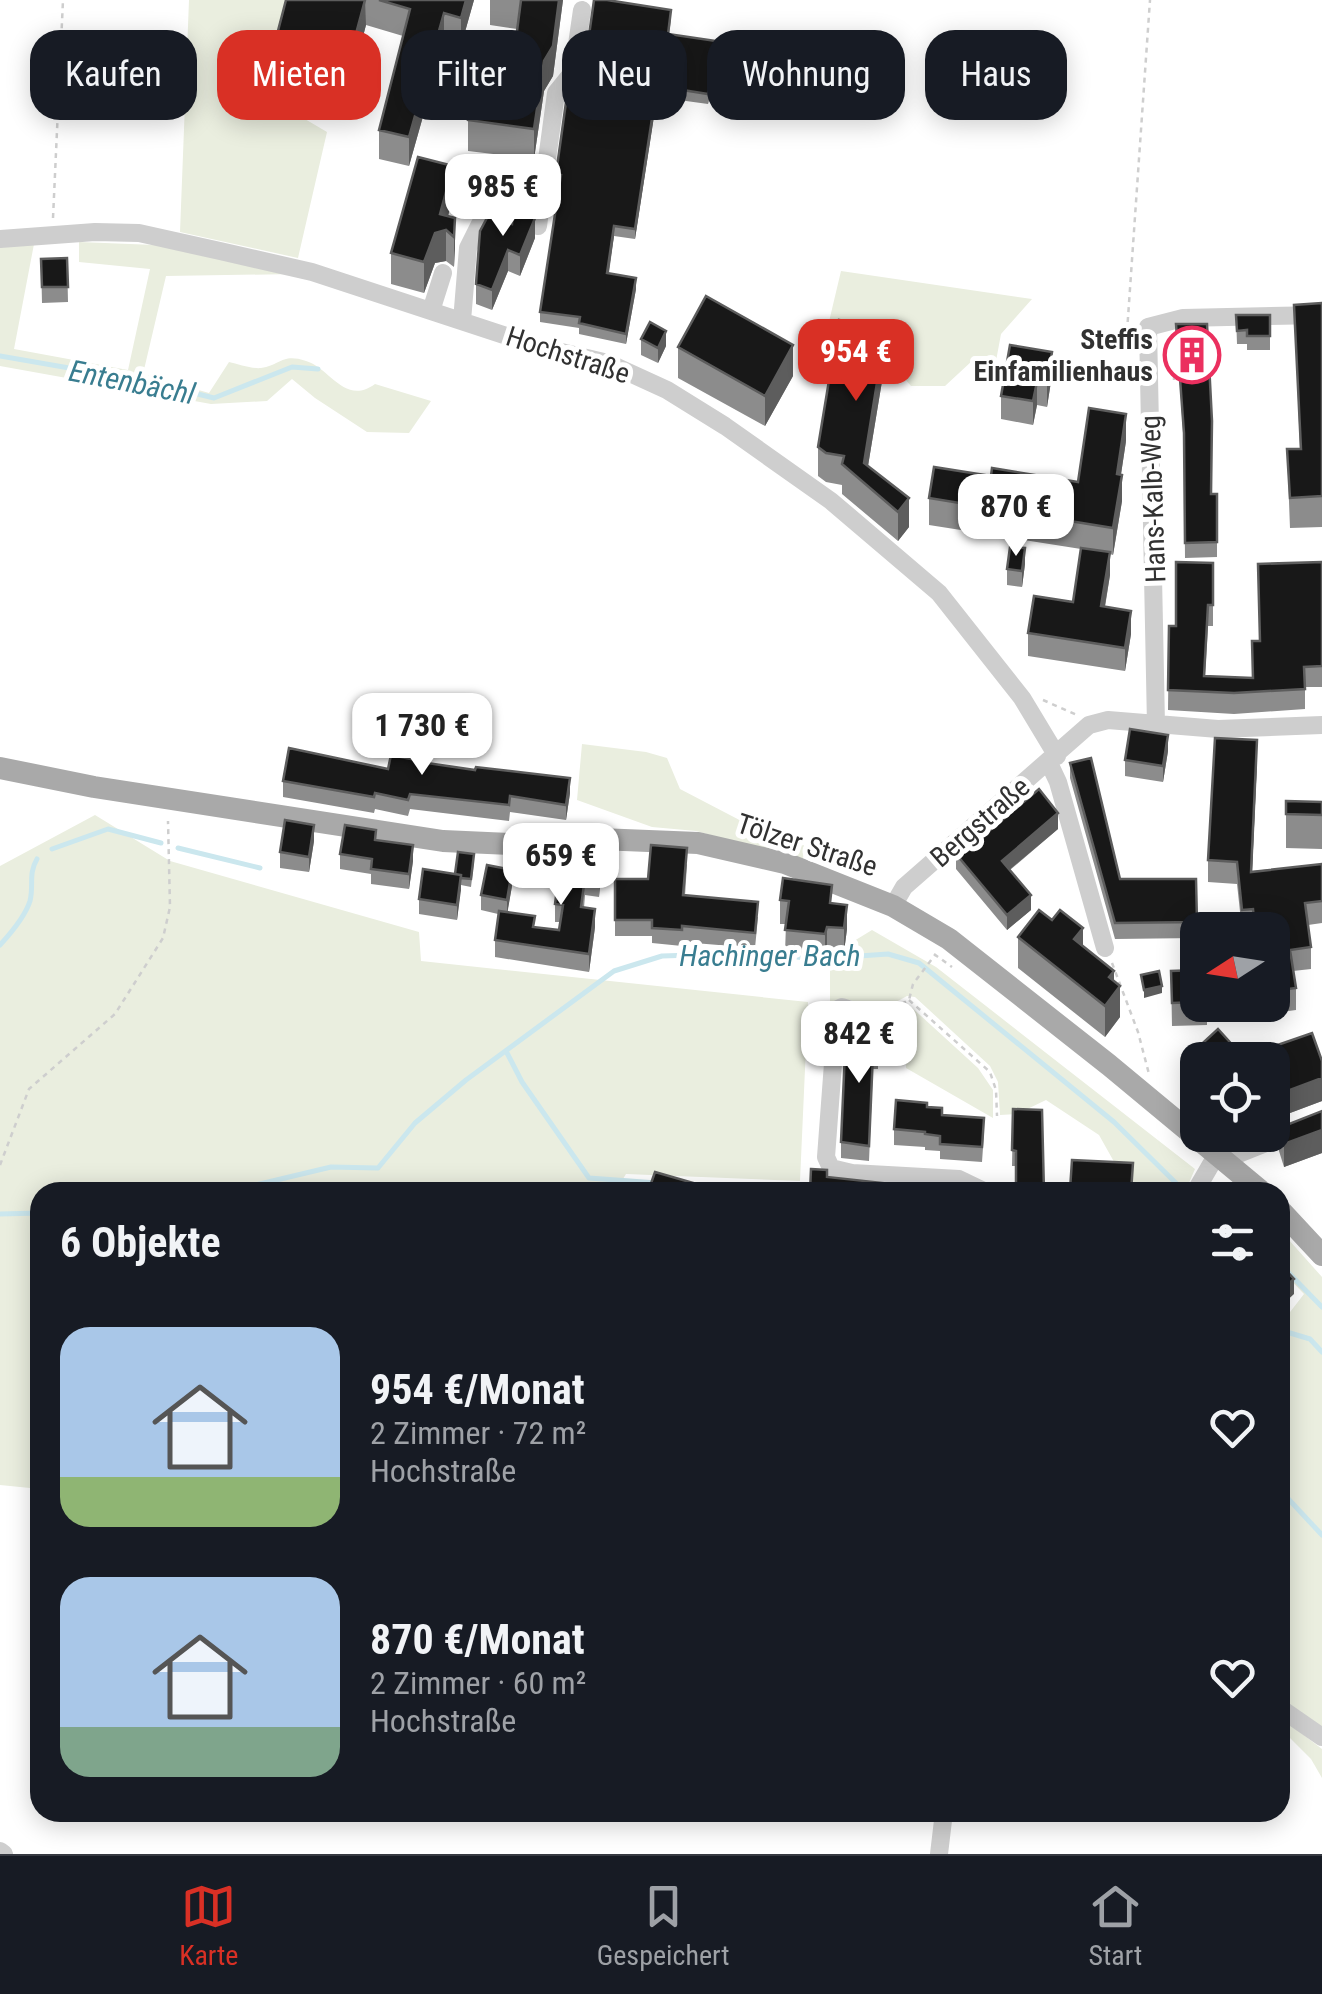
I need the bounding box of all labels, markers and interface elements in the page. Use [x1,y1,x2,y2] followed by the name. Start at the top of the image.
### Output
[30,30,197,120] chip: Kaufen
[217,30,381,120] chip: Mieten
[401,30,542,120] chip: Filter
[562,30,687,120] chip: Neu
[707,30,905,120] chip: Wohnung
[925,30,1067,120] chip: Haus
[433,154,573,239] pin: 985 €
[467,167,539,205] text: 985 €
[786,319,926,404] pin: 954 €
[502,320,634,390] street label: Hochstraße
[973,323,1153,388] place label: Steffis Einfamilienhaus
[1162,325,1222,385] building icon: Steffis Einfamilienhaus
[820,332,892,370] text: 954 €
[66,353,198,411] water label: Entenbächl
[1134,415,1172,583] street label: Hans-Kalb-Weg
[946,474,1086,559] pin: 870 €
[980,487,1052,525] text: 870 €
[330,693,514,778] pin: 1 730 €
[374,706,470,744] text: 1 730 €
[924,770,1036,874] street label: Bergstraße
[733,807,881,883] street label: Tölzer Straße
[491,823,631,908] pin: 659 €
[525,836,597,874] text: 659 €
[1180,912,1290,1022] north arrow
[1180,912,1290,1152] map controls
[679,938,861,973] water label: Hachinger Bach
[789,1001,929,1086] pin: 842 €
[823,1014,895,1052] text: 842 €
[1180,1042,1290,1152] button: locate
[1205,1215,1260,1270] icon: filters
[60,1218,221,1267] text: 6 Objekte
[370,1365,585,1414] text: 954 €/Monat
[140,1367,260,1487] icon: home
[1205,1400,1260,1455] icon: heart
[370,1414,586,1452] text: 2 Zimmer · 72 m²
[370,1452,516,1490] text: Hochstraße
[370,1615,585,1664] text: 870 €/Monat
[140,1617,260,1737] icon: home
[1205,1650,1260,1705] icon: heart
[370,1664,586,1702] text: 2 Zimmer · 60 m²
[370,1702,516,1740] text: Hochstraße
[179,1879,238,1972] tab: Karte
[597,1879,730,1972] tab: Gespeichert
[1088,1879,1143,1972] tab: Start

